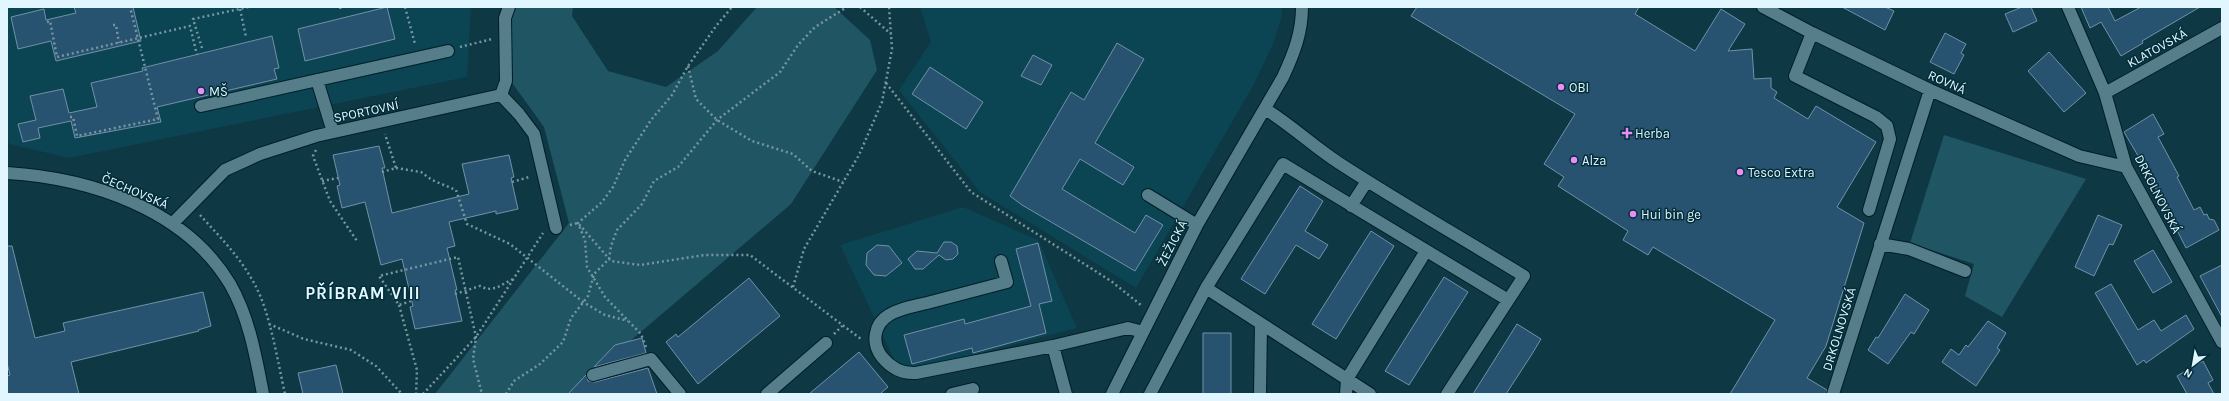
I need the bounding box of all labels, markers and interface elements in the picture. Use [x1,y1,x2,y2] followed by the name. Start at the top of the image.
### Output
[2123,23,2190,71] street label: KLATOVSKÁ
[1926,65,1970,97] street label: ROVNÁ
[1569,80,1589,95] place label: OBI
[1556,82,1566,92] marker: OBI
[209,83,228,99] place label: MŠ
[196,86,206,96] marker: MŠ
[332,95,400,125] street label: SPORTOVNÍ
[1635,126,1670,141] place label: Herba
[1622,128,1632,138] marker: Herba
[2132,151,2186,236] street label: DRKOLNOVSKÁ
[1582,153,1606,168] place label: Alza
[1569,155,1579,165] marker: Alza
[1748,165,1815,180] place label: Tesco Extra
[1735,167,1745,177] marker: Tesco Extra
[99,168,172,212] street label: ČECHOVSKÁ
[1641,207,1701,222] place label: Hui bin ge
[1628,209,1638,219] marker: Hui bin ge
[1152,216,1190,269] street label: ŽEŽICKÁ
[305,281,421,303] district label: PŘÍBRAM VIII
[1817,284,1859,373] street label: DRKOLNOVSKÁ
[2173,345,2213,385] north arrow
[2181,366,2195,381] text: N

